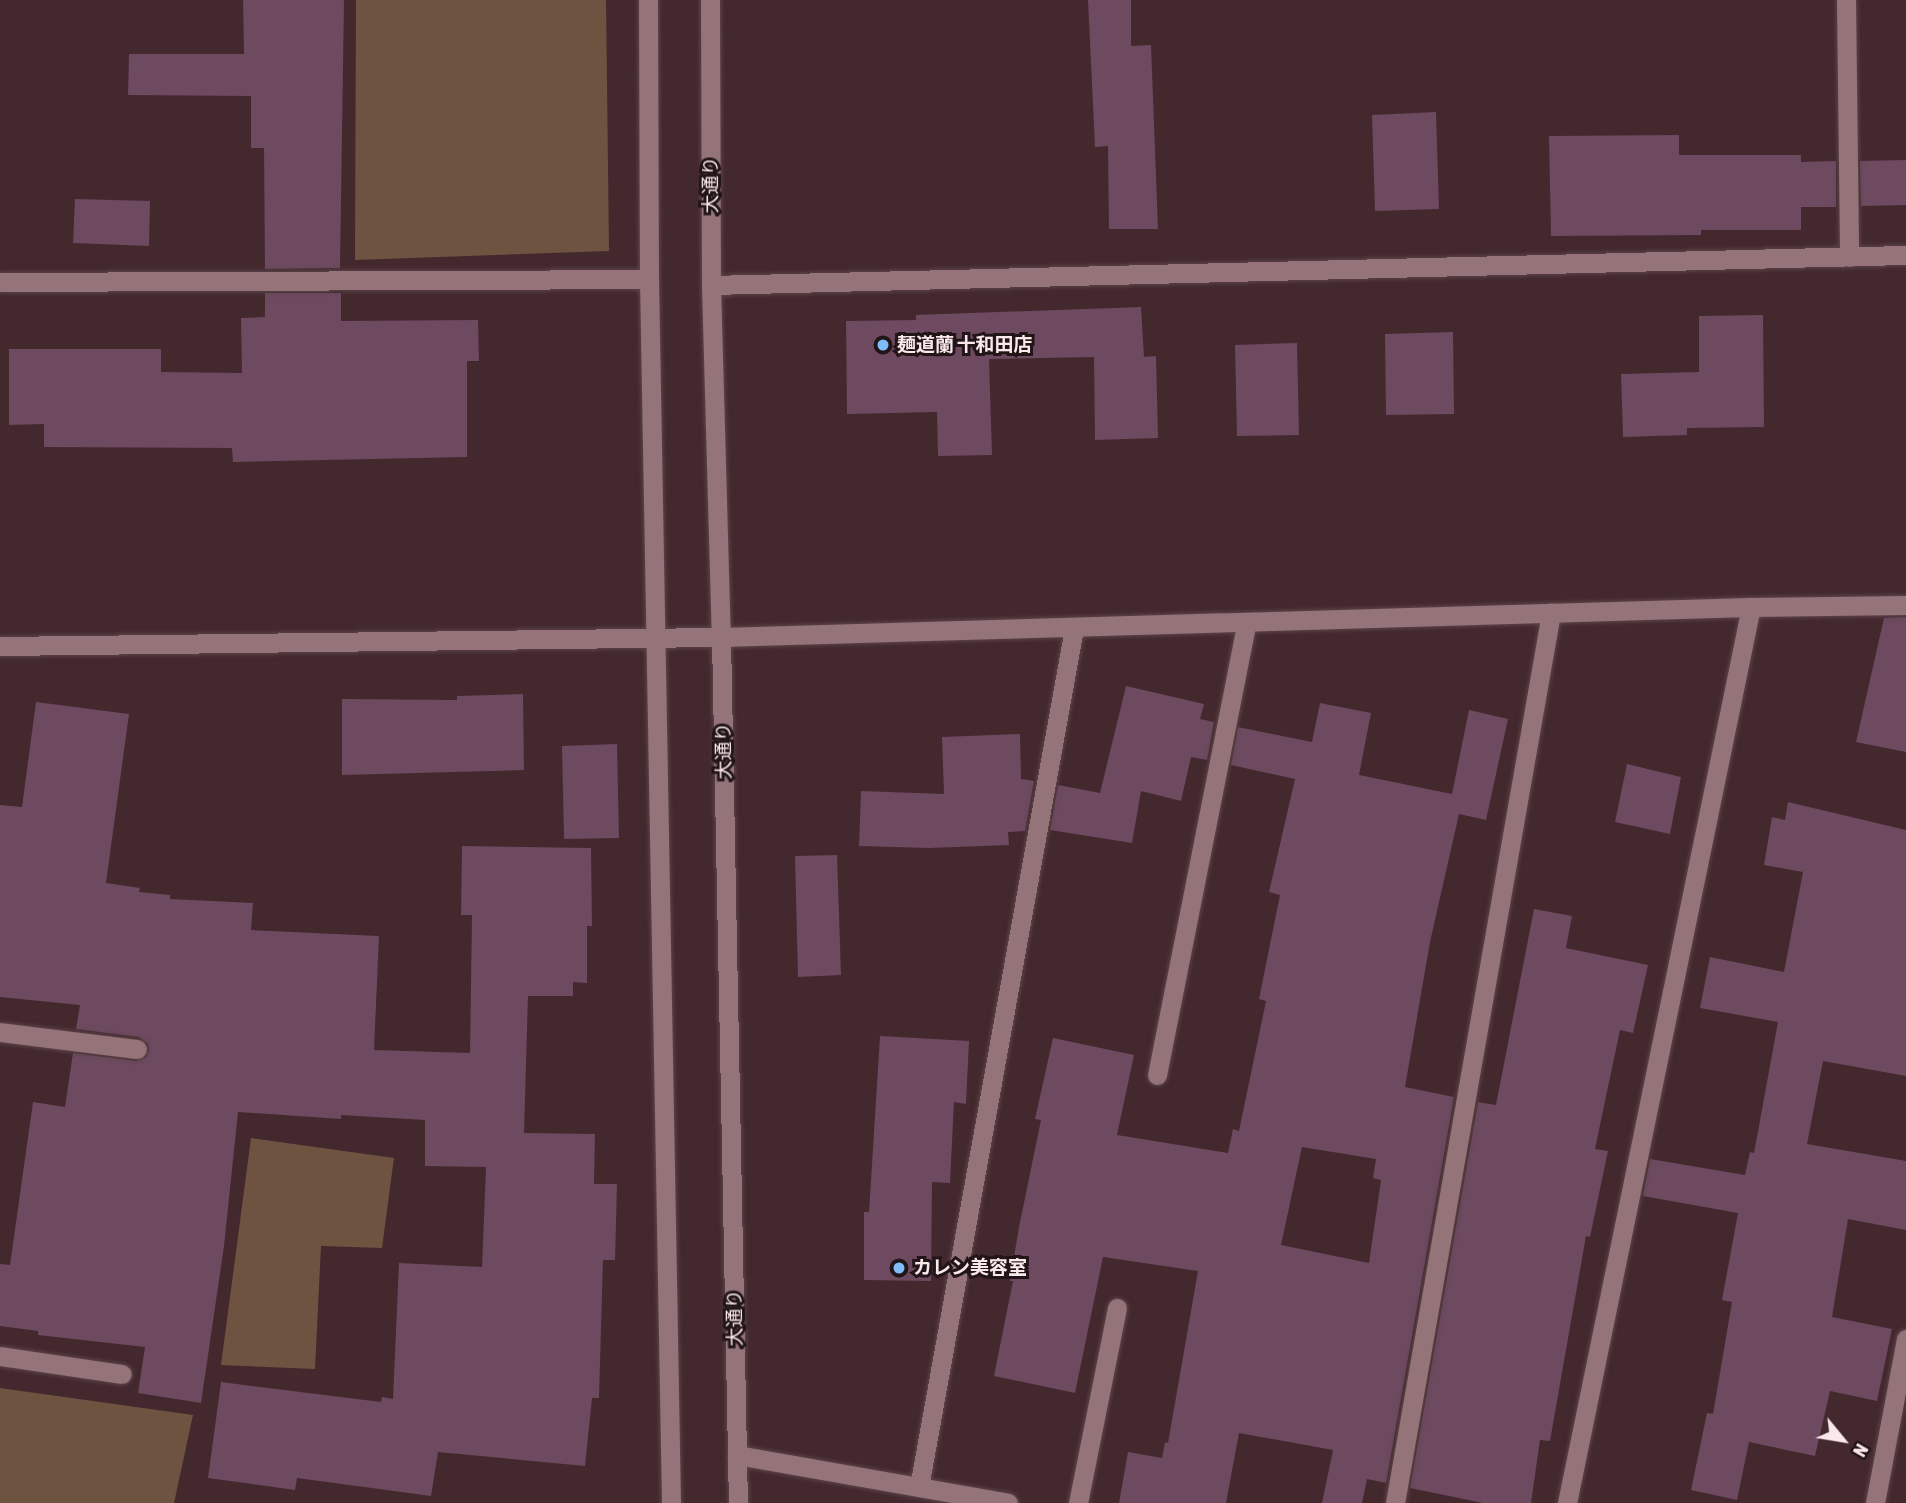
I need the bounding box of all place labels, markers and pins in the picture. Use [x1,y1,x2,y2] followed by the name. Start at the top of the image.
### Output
[897,334,1033,356] place label: 麺道蘭 十和田店
[875,337,891,353] marker: 麺道蘭 十和田店
[913,1257,1027,1279] place label: カレン美容室
[891,1260,907,1276] marker: カレン美容室

